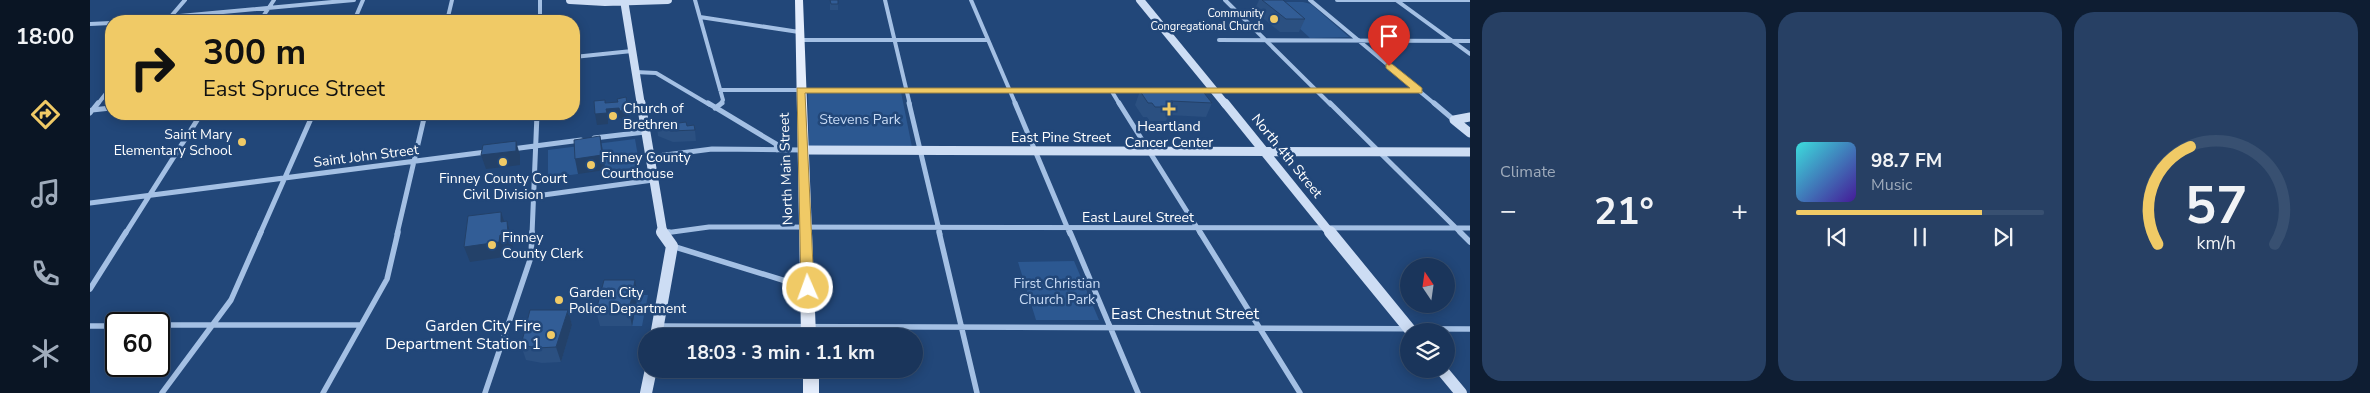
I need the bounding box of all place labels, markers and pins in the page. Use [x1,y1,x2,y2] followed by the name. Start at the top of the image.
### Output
[1150,6,1264,34] place label: Community Congregational Church
[1268,13,1280,25] marker: Community Congregational Church
[1368,15,1410,66] pin
[623,99,684,134] place label: Church of Brethren
[1162,102,1176,116] marker: Heartland Cancer Center
[607,110,619,122] marker: Church of Brethren
[1125,117,1213,152] place label: Heartland Cancer Center
[114,125,233,160] place label: Saint Mary Elementary School
[236,136,248,148] marker: Saint Mary Elementary School
[601,148,691,183] place label: Finney County Courthouse
[497,156,509,168] marker: Finney County Court Civil Division
[585,159,597,171] marker: Finney County Courthouse
[439,169,567,204] place label: Finney County Court Civil Division
[502,228,584,263] place label: Finney County Clerk
[486,239,498,251] marker: Finney County Clerk
[569,283,686,318] place label: Garden City Police Department
[553,294,565,306] marker: Garden City Police Department
[385,315,541,355] place label: Garden City Fire Department Station 1
[545,329,557,341] marker: Garden City Fire Department Station 1

